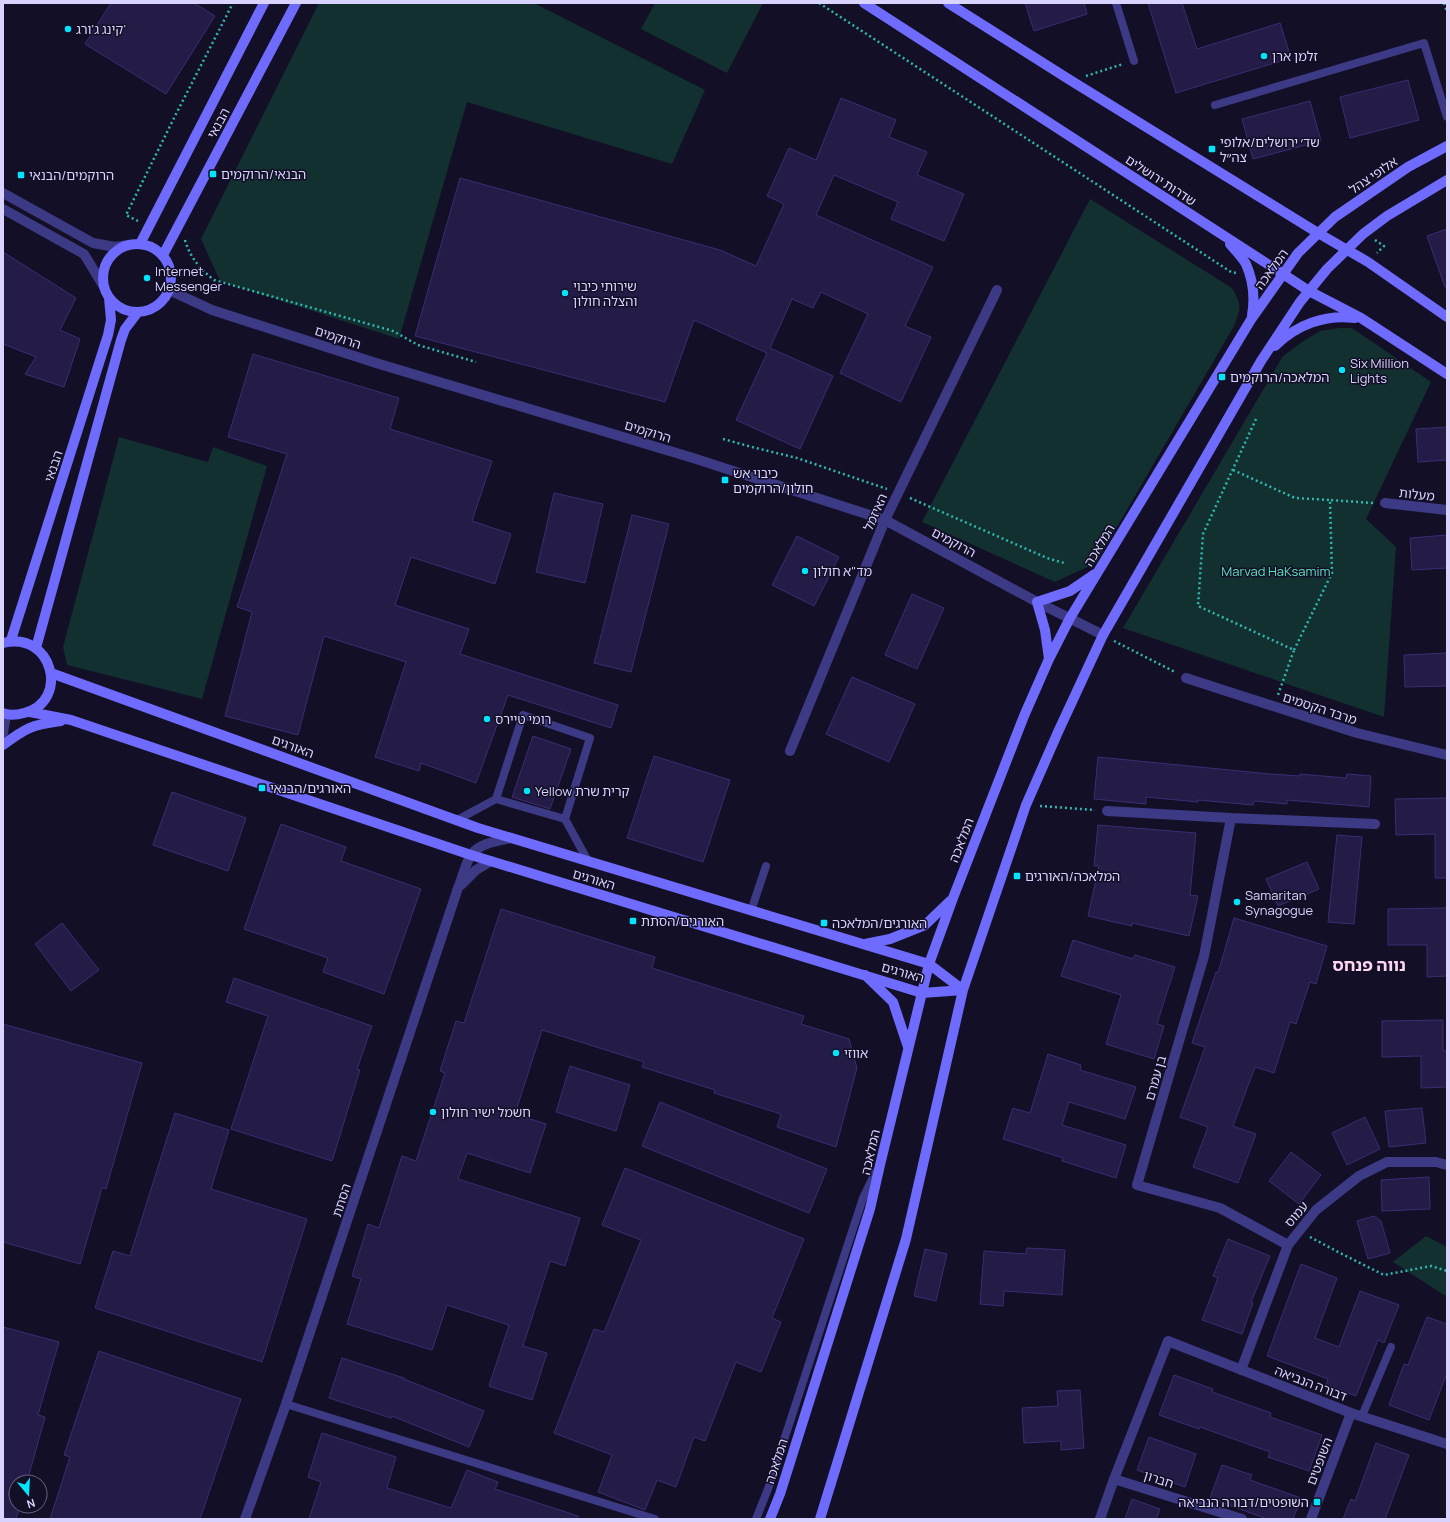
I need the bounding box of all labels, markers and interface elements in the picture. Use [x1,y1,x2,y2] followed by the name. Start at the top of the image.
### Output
[76,20,126,38] place label: קינג ג'ורג'
[63,24,73,34] marker: קינג ג'ורג'
[1272,47,1318,65] place label: זלמן ארן
[1259,51,1269,61] marker: זלמן ארן
[202,105,234,141] street label: הבנאי
[1220,133,1320,166] place label: שד׳ ירושלים/אלופי צה״ל
[1207,144,1217,154] marker: שד׳ ירושלים/אלופי צה״ל
[1122,150,1200,210] street label: שדרות ירושלים
[1345,152,1401,198] street label: אלופי צהל
[221,165,306,183] place label: הבנאי/הרוקמים
[29,166,114,184] place label: הרוקמים/הבנאי
[208,169,218,179] marker: הבנאי/הרוקמים
[16,170,26,180] marker: הרוקמים/הבנאי
[1250,245,1292,293] street label: המלאכה
[155,262,223,295] place label: Internet Messenger
[142,273,152,283] marker: Internet Messenger
[573,277,637,310] place label: שירותי כיבוי והצלה חולון
[560,288,570,298] marker: שירותי כיבוי והצלה חולון
[312,321,364,353] street label: הרוקמים
[1350,354,1409,387] place label: Six Million Lights
[1337,365,1347,375] marker: Six Million Lights
[1230,368,1329,386] place label: המלאכה/הרוקמים
[1217,372,1227,382] marker: המלאכה/הרוקמים
[622,415,674,447] street label: הרוקמים
[39,448,67,484] street label: הבנאי
[733,464,813,497] place label: כיבוי אש חולון/הרוקמים
[720,475,730,485] marker: כיבוי אש חולון/הרוקמים
[1398,483,1436,505] street label: מעלות
[859,490,891,534] street label: האיזמל
[1079,520,1119,570] street label: המלאכה
[929,523,979,561] street label: הרוקמים
[813,562,872,580] place label: מד"א חולון
[1221,562,1331,580] park label: Marvad HaKsamim
[800,566,810,576] marker: מד"א חולון
[1280,687,1360,729] street label: מרבד הקסמים
[495,710,551,728] place label: רומי טיירס
[482,714,492,724] marker: רומי טיירס
[269,730,317,762] street label: האורגים
[270,779,351,797] place label: האורגים/הבנאי
[535,782,630,800] place label: Yellow קרית שרת
[257,783,267,793] marker: האורגים/הבנאי
[522,786,532,796] marker: Yellow קרית שרת
[944,815,978,865] street label: המלאכה
[570,864,618,894] street label: האורגים
[1025,867,1120,885] place label: המלאכה/האורגים
[1012,871,1022,881] marker: המלאכה/האורגים
[1245,886,1313,919] place label: Samaritan Synagogue
[1232,897,1242,907] marker: Samaritan Synagogue
[641,912,724,930] place label: האורגים/הסתת
[832,914,927,932] place label: האורגים/המלאכה
[628,916,638,926] marker: האורגים/הסתת
[819,918,829,928] marker: האורגים/המלאכה
[1332,953,1406,976] district label: נווה פנחס
[880,957,926,987] street label: האורגים
[844,1044,868,1062] place label: אווזי
[831,1048,841,1058] marker: אווזי
[1140,1053,1170,1103] street label: בן עמרם
[441,1103,531,1121] place label: חשמל ישיר חולון
[428,1107,438,1117] marker: חשמל ישיר חולון
[856,1127,884,1177] street label: המלאכה
[327,1181,355,1219] street label: הסתת
[1280,1197,1312,1231] street label: עמוס
[1272,1361,1350,1405] street label: דבורה הנביאה
[1302,1435,1336,1487] street label: השופטים
[760,1436,792,1486] street label: המלאכה
[1142,1466,1176,1492] street label: חברון
[8,1474,48,1514] north arrow
[1178,1493,1309,1511] place label: השופטים/דבורה הנביאה
[25,1496,37,1512] text: N
[1312,1497,1322,1507] marker: השופטים/דבורה הנביאה

